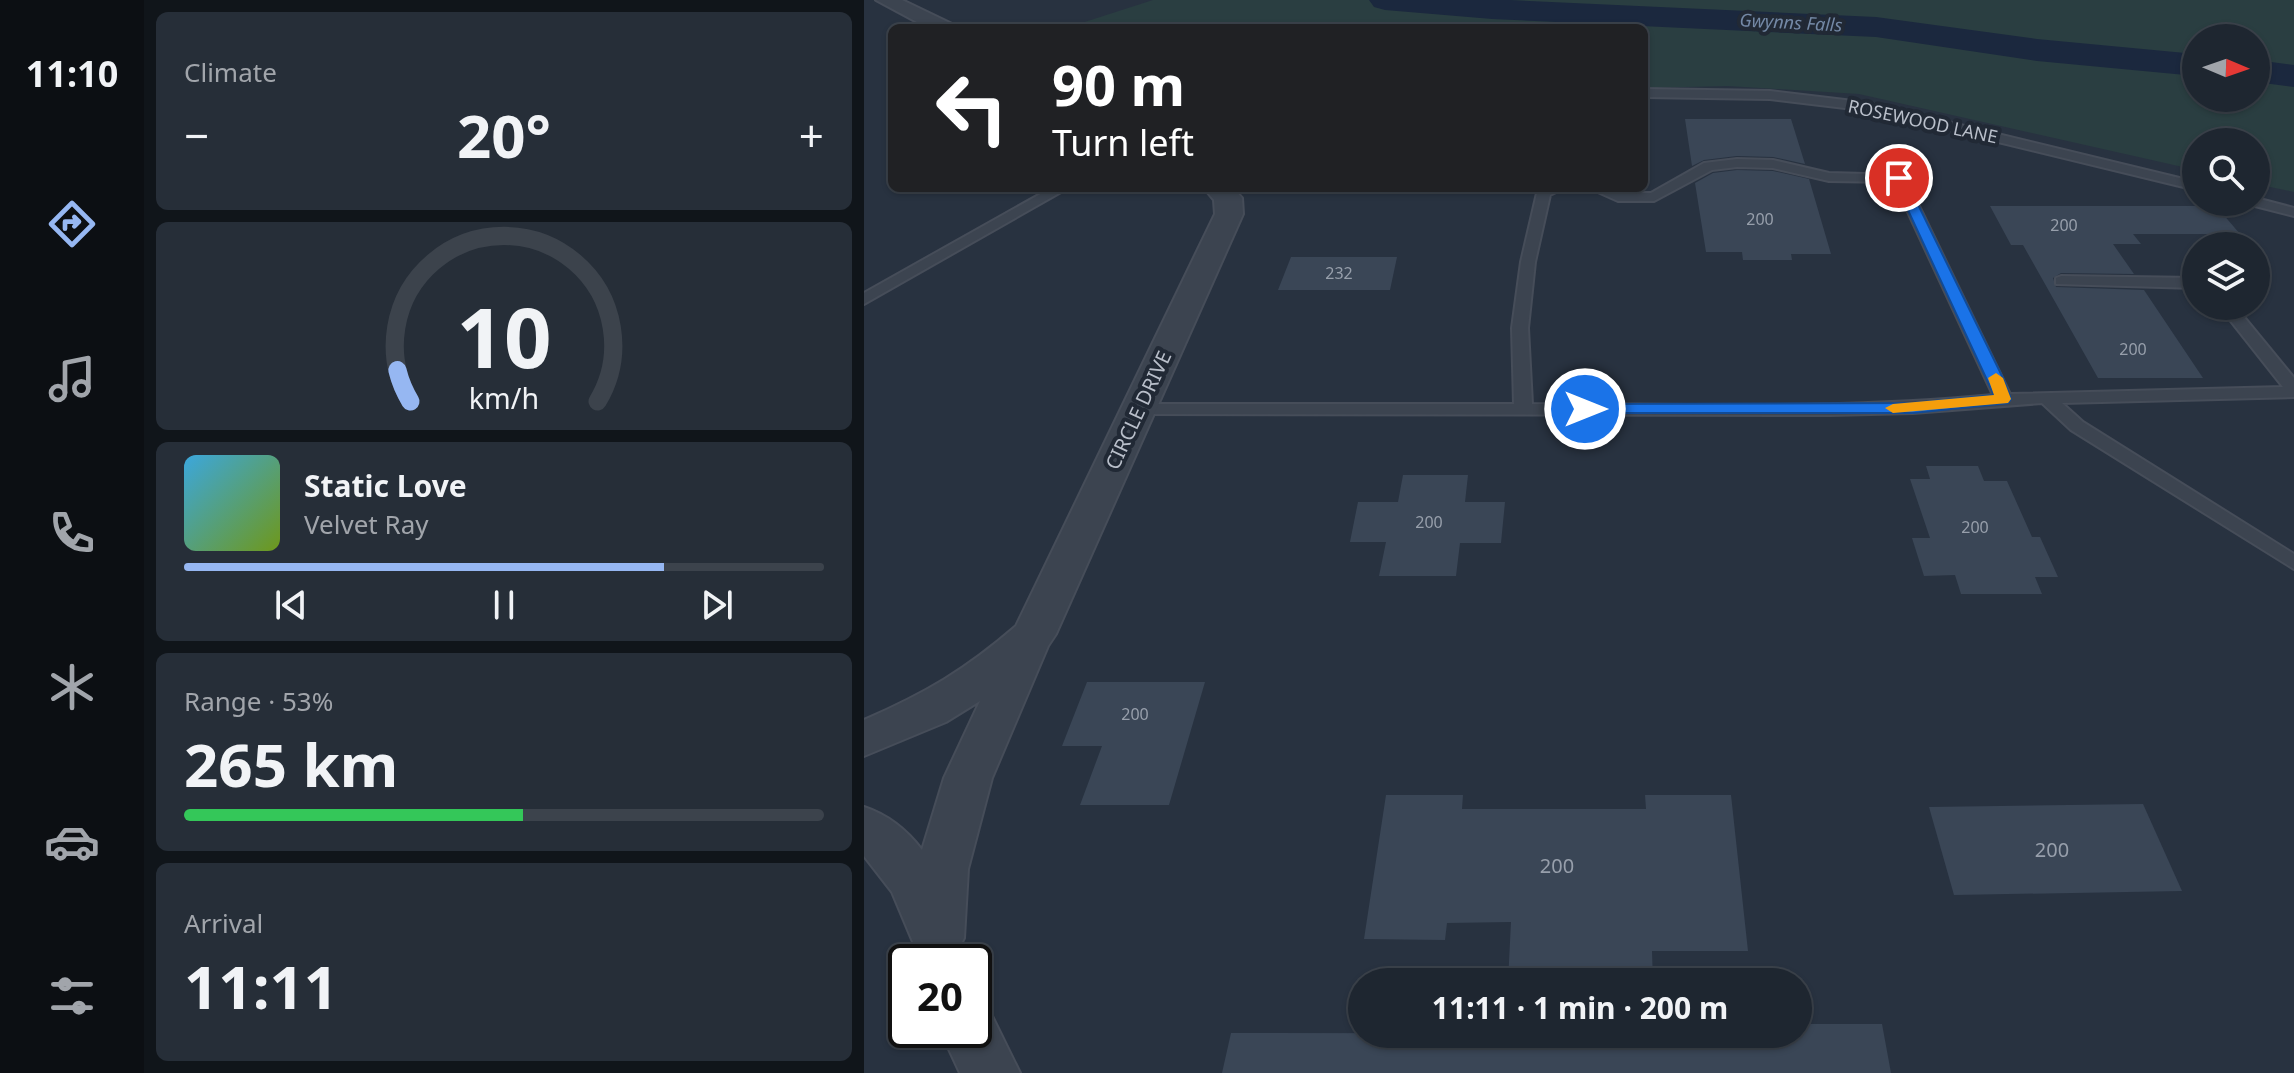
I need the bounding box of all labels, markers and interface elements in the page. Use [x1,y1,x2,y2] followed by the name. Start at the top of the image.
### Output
[1739,7,1843,37] water label: Gwynns Falls
[2182,24,2270,112] north arrow
[2182,24,2270,320] map controls
[1052,46,1185,122] text: 90 m
[26,49,118,98] text: 11:10
[184,54,277,90] text: Climate
[920,56,1024,160] icon: left
[1846,93,2000,149] street label: ROSEWOOD LANE
[457,94,551,176] text: 20°
[184,105,209,165] text: −
[799,105,824,165] text: +
[1052,118,1194,167] text: Turn left
[2182,128,2270,216] button: search
[1865,144,1933,212] pin
[1877,156,1921,200] icon: arrive
[44,196,100,252] icon: directions
[1746,208,1774,230] house number: 200
[2050,214,2078,236] house number: 200
[2182,232,2270,320] button: layers
[1325,262,1353,284] house number: 232
[456,279,552,392] text: 10
[2119,338,2147,360] house number: 200
[1099,346,1177,474] street label: CIRCLE DRIVE
[44,351,100,407] icon: music
[1543,367,1627,451] position arrow
[469,378,539,417] text: km/h
[304,465,467,506] text: Static Love
[44,505,100,561] icon: phone
[304,506,429,542] text: Velvet Ray
[1415,511,1443,533] house number: 200
[1961,516,1989,538] house number: 200
[269,583,313,627] icon: previous
[482,583,526,627] icon: pause
[695,583,739,627] icon: next
[44,659,100,715] icon: climate
[184,683,333,719] text: Range · 53%
[1121,703,1149,725] house number: 200
[184,723,398,805] text: 265 km
[44,814,100,870] icon: car
[2035,836,2069,863] house number: 200
[1540,852,1574,879] house number: 200
[184,905,263,941] text: Arrival
[888,944,992,1048] speed limit sign: 20
[184,945,338,1027] text: 11:11
[44,968,100,1024] icon: filters
[1432,987,1728,1028] text: 11:11 · 1 min · 200 m

